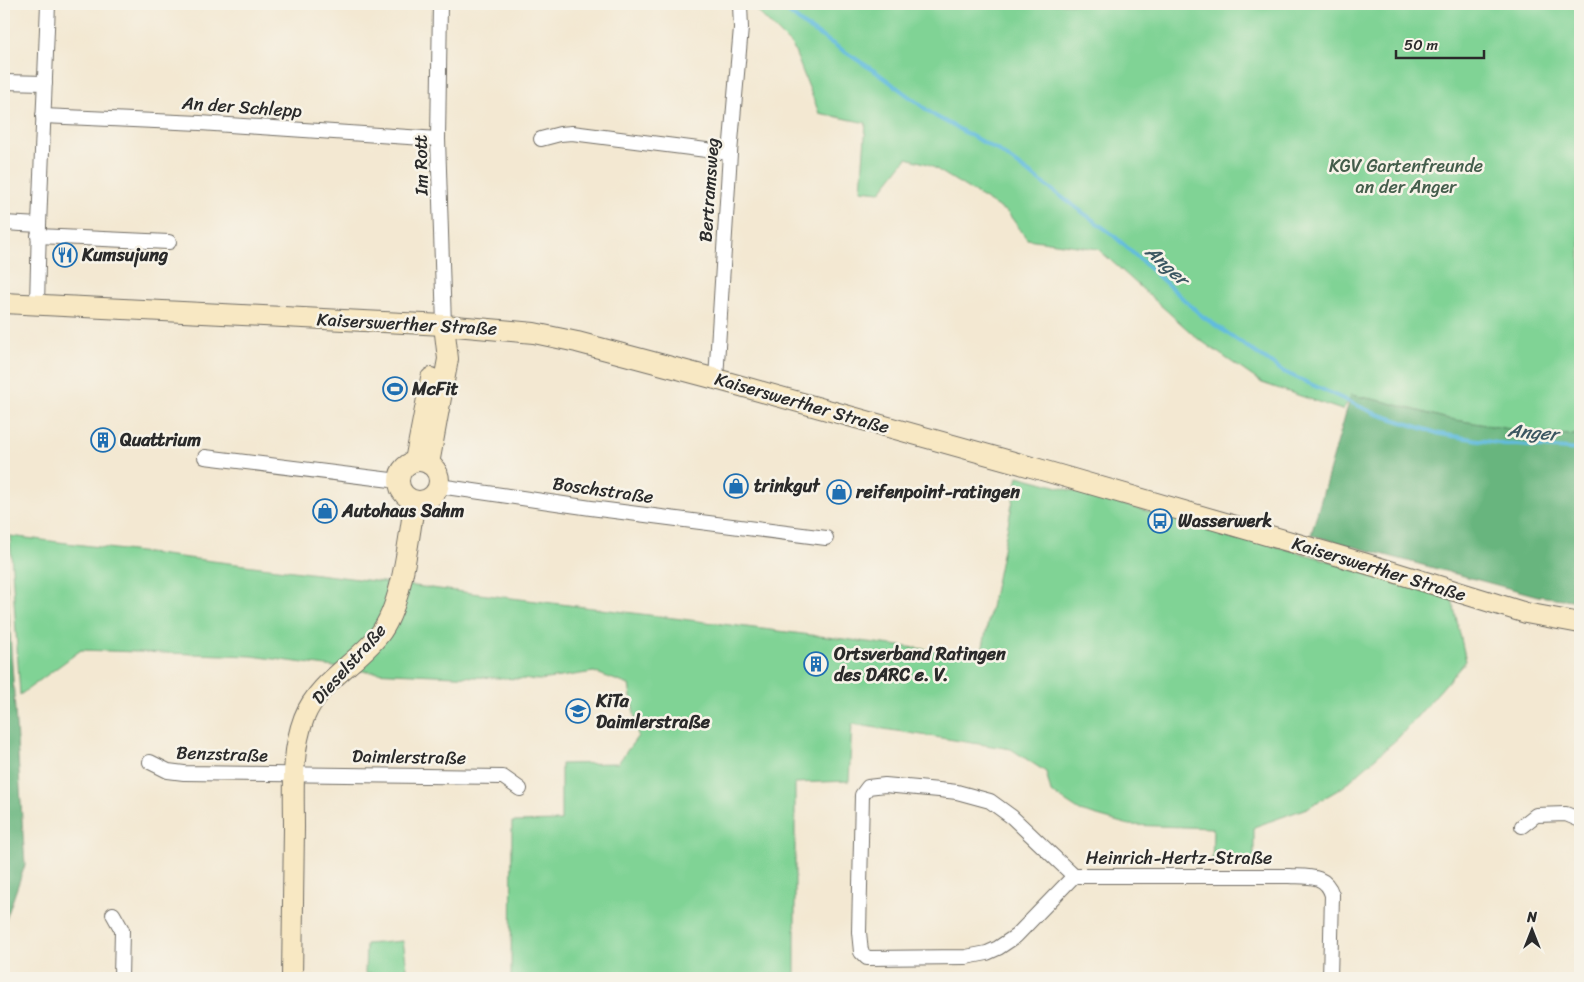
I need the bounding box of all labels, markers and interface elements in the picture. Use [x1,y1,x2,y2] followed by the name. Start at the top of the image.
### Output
[1396,28,1484,60] scale bar
[1404,32,1439,58] text: 50 m
[180,87,304,127] street label: An der Schlepp
[404,134,438,197] street label: Im Rott
[689,137,729,243] street label: Bertramsweg
[1329,150,1483,203] park label: KGV Gartenfreunde an der Anger
[1137,235,1199,296] water label: Anger
[81,239,168,271] place label: Kumsujung
[52,242,78,268] restaurant icon: Kumsujung
[316,303,498,345] street label: Kaiserswerther Straße
[711,363,893,443] street label: Kaiserswerther Straße
[411,373,458,405] place label: McFit
[382,376,408,402] sports icon: McFit
[1506,413,1562,451] water label: Anger
[120,424,201,456] place label: Quattrium
[90,427,116,453] building icon: Quattrium
[551,467,655,513] street label: Boschstraße
[754,470,821,502] place label: trinkgut
[723,473,749,499] shop icon: trinkgut
[855,476,1020,508] place label: reifenpoint-ratingen
[826,479,852,505] shop icon: reifenpoint-ratingen
[341,495,464,527] place label: Autohaus Sahm
[312,498,338,524] shop icon: Autohaus Sahm
[1178,505,1273,537] place label: Wasserwerk
[1147,508,1173,534] bus stop icon: Wasserwerk
[1288,527,1470,611] street label: Kaiserswerther Straße
[304,616,394,712] street label: Dieselstraße
[834,638,1006,691] place label: Ortsverband Ratingen des DARC e. V.
[803,651,829,677] building icon: Ortsverband Ratingen des DARC e. V.
[595,685,711,738] place label: KiTa Daimlerstraße
[565,698,591,724] school or university icon: KiTa Daimlerstraße
[176,736,269,772] street label: Benzstraße
[352,740,466,774] street label: Daimlerstraße
[1086,842,1272,874] street label: Heinrich-Hertz-Straße
[1506,904,1556,954] north arrow
[1526,905,1537,930] text: N

